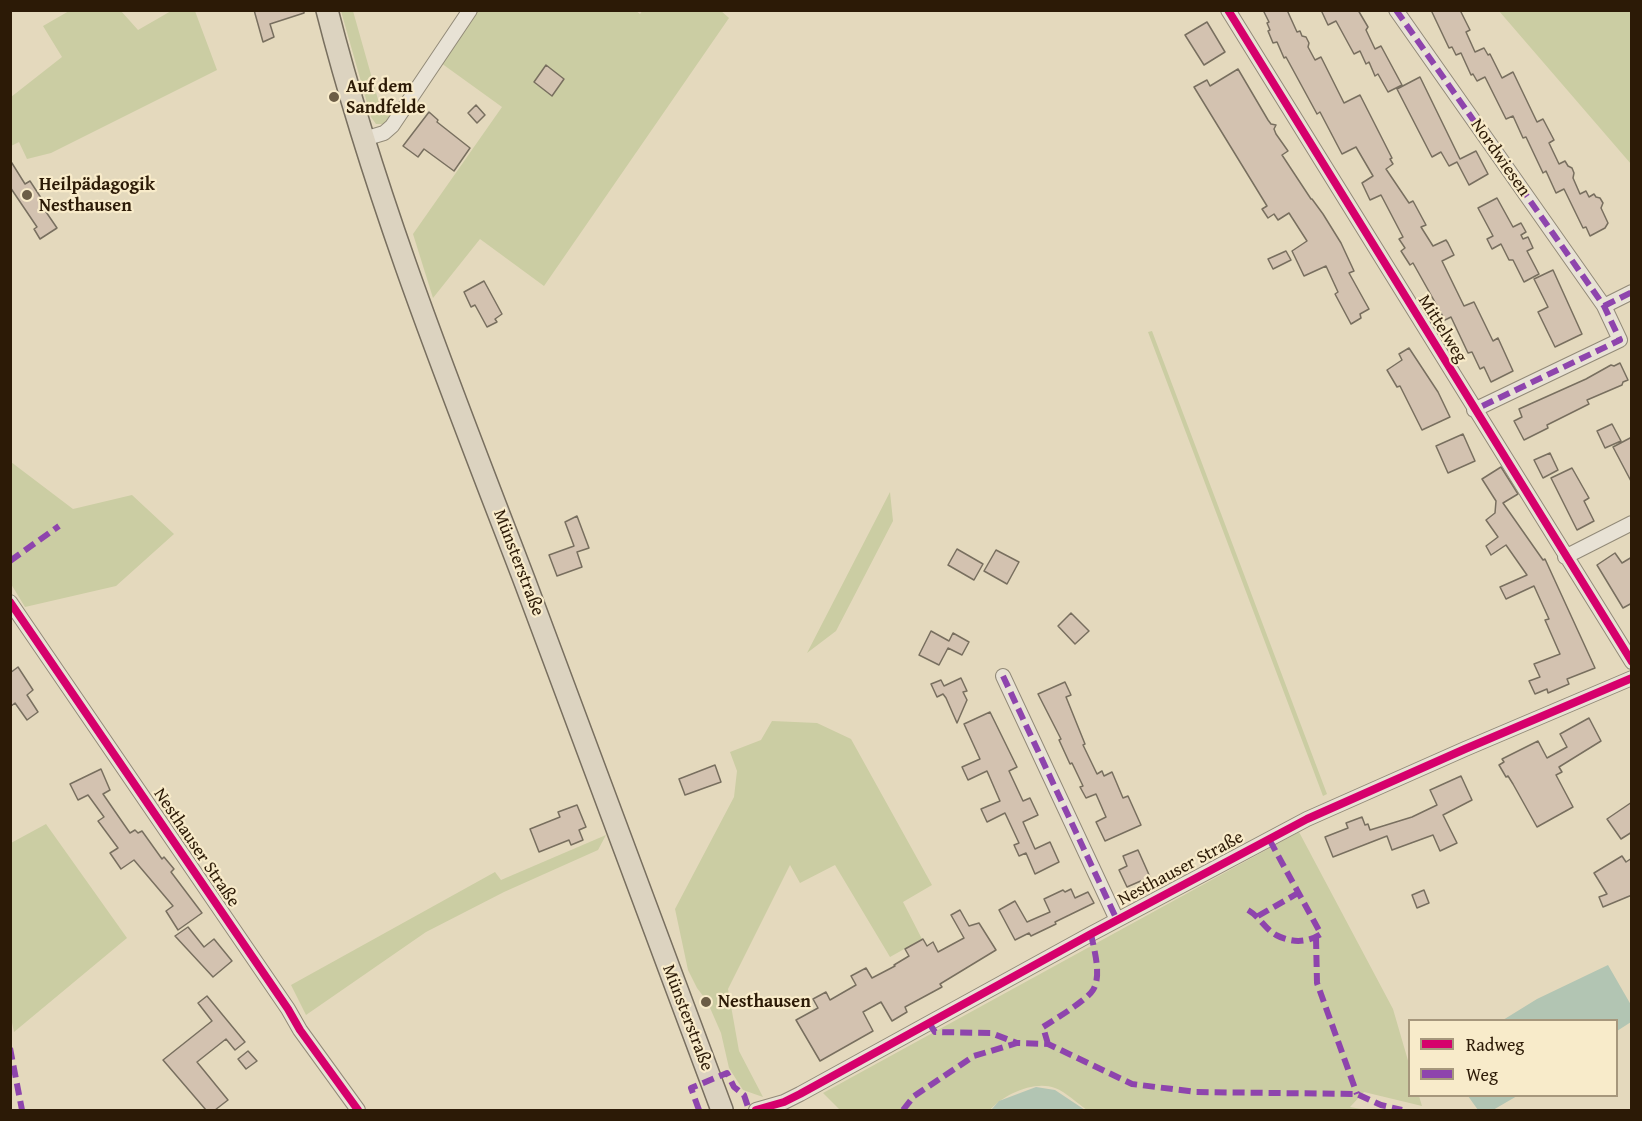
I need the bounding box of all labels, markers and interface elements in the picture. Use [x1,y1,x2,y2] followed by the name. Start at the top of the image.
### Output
[346,76,426,118] place label: Auf dem Sandfelde
[327,90,341,104] marker: Auf dem Sandfelde
[1465,115,1535,201] street label: Nordwiesen
[39,174,155,216] place label: Heilpädagogik Nesthausen
[20,188,34,202] marker: Heilpädagogik Nesthausen
[1413,291,1471,367] street label: Mittelweg
[488,507,548,619] street label: Münsterstraße
[148,784,244,912] street label: Nesthauser Straße
[1115,827,1247,911] street label: Nesthauser Straße
[657,962,717,1074] street label: Münsterstraße
[718,991,811,1013] place label: Nesthausen
[699,995,713,1009] marker: Nesthausen
[1408,1019,1618,1097] legend
[1466,1031,1524,1058] text: Radweg
[1466,1061,1498,1088] text: Weg

